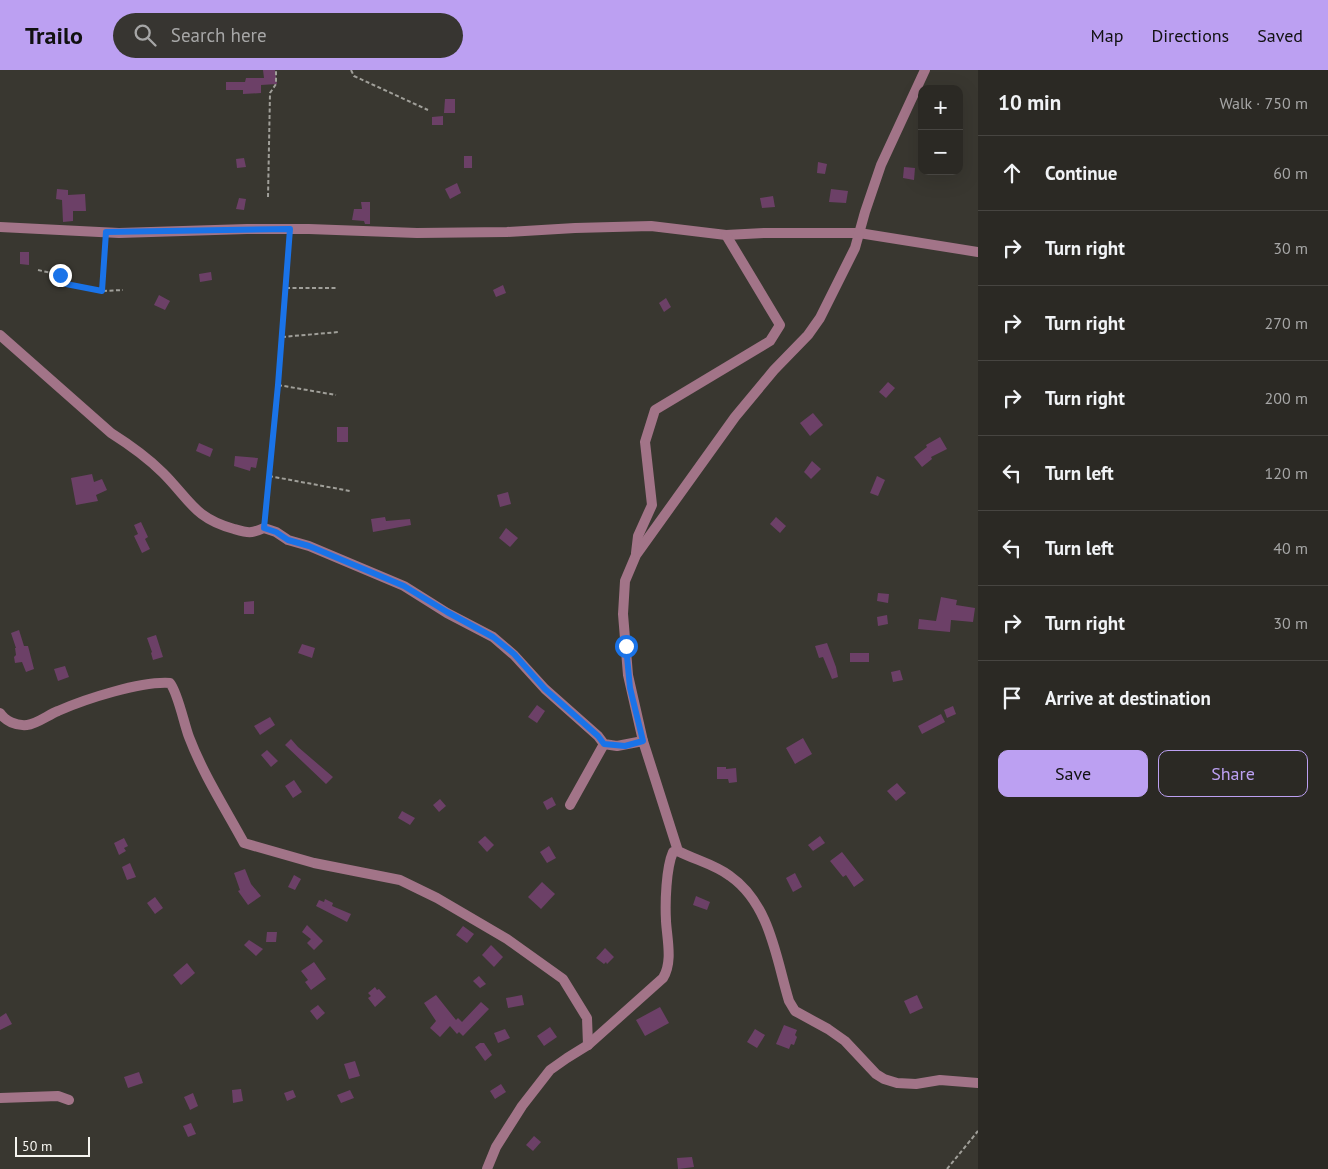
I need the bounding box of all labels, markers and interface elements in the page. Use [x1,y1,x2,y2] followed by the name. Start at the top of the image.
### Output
[113,13,463,58] search box
[25,20,83,51] text: Trailo
[131,21,159,49] icon: search
[171,23,267,47] text: Search here
[1091,24,1123,47] text: Map
[1151,24,1229,47] text: Directions
[1257,24,1303,47] text: Saved
[918,85,963,175] map controls
[918,85,963,130] button: +
[998,89,1061,116] text: 10 min
[1219,93,1308,113] text: Walk · 750 m
[918,130,963,175] button: −
[998,159,1026,187] icon: ahead
[1045,161,1117,185] text: Continue
[1273,163,1308,183] text: 60 m
[998,234,1026,262] icon: right
[1045,236,1125,260] text: Turn right
[1273,238,1308,258] text: 30 m
[49,264,72,287] route end
[998,309,1026,337] icon: right
[1045,311,1125,335] text: Turn right
[1265,313,1308,333] text: 270 m
[998,384,1026,412] icon: right
[1045,386,1125,410] text: Turn right
[1265,388,1308,408] text: 200 m
[998,459,1026,487] icon: left
[1045,461,1114,485] text: Turn left
[1265,463,1308,483] text: 120 m
[998,534,1026,562] icon: left
[1045,536,1114,560] text: Turn left
[1273,538,1308,558] text: 40 m
[998,609,1026,637] icon: right
[1045,611,1125,635] text: Turn right
[1273,613,1308,633] text: 30 m
[615,635,638,658] route start
[998,684,1026,712] icon: arrive
[1045,686,1211,710] text: Arrive at destination
[998,750,1148,797] button: Save
[1158,750,1308,797] button: Share
[15,1134,90,1157] scale bar
[22,1137,52,1155] text: 50 m

